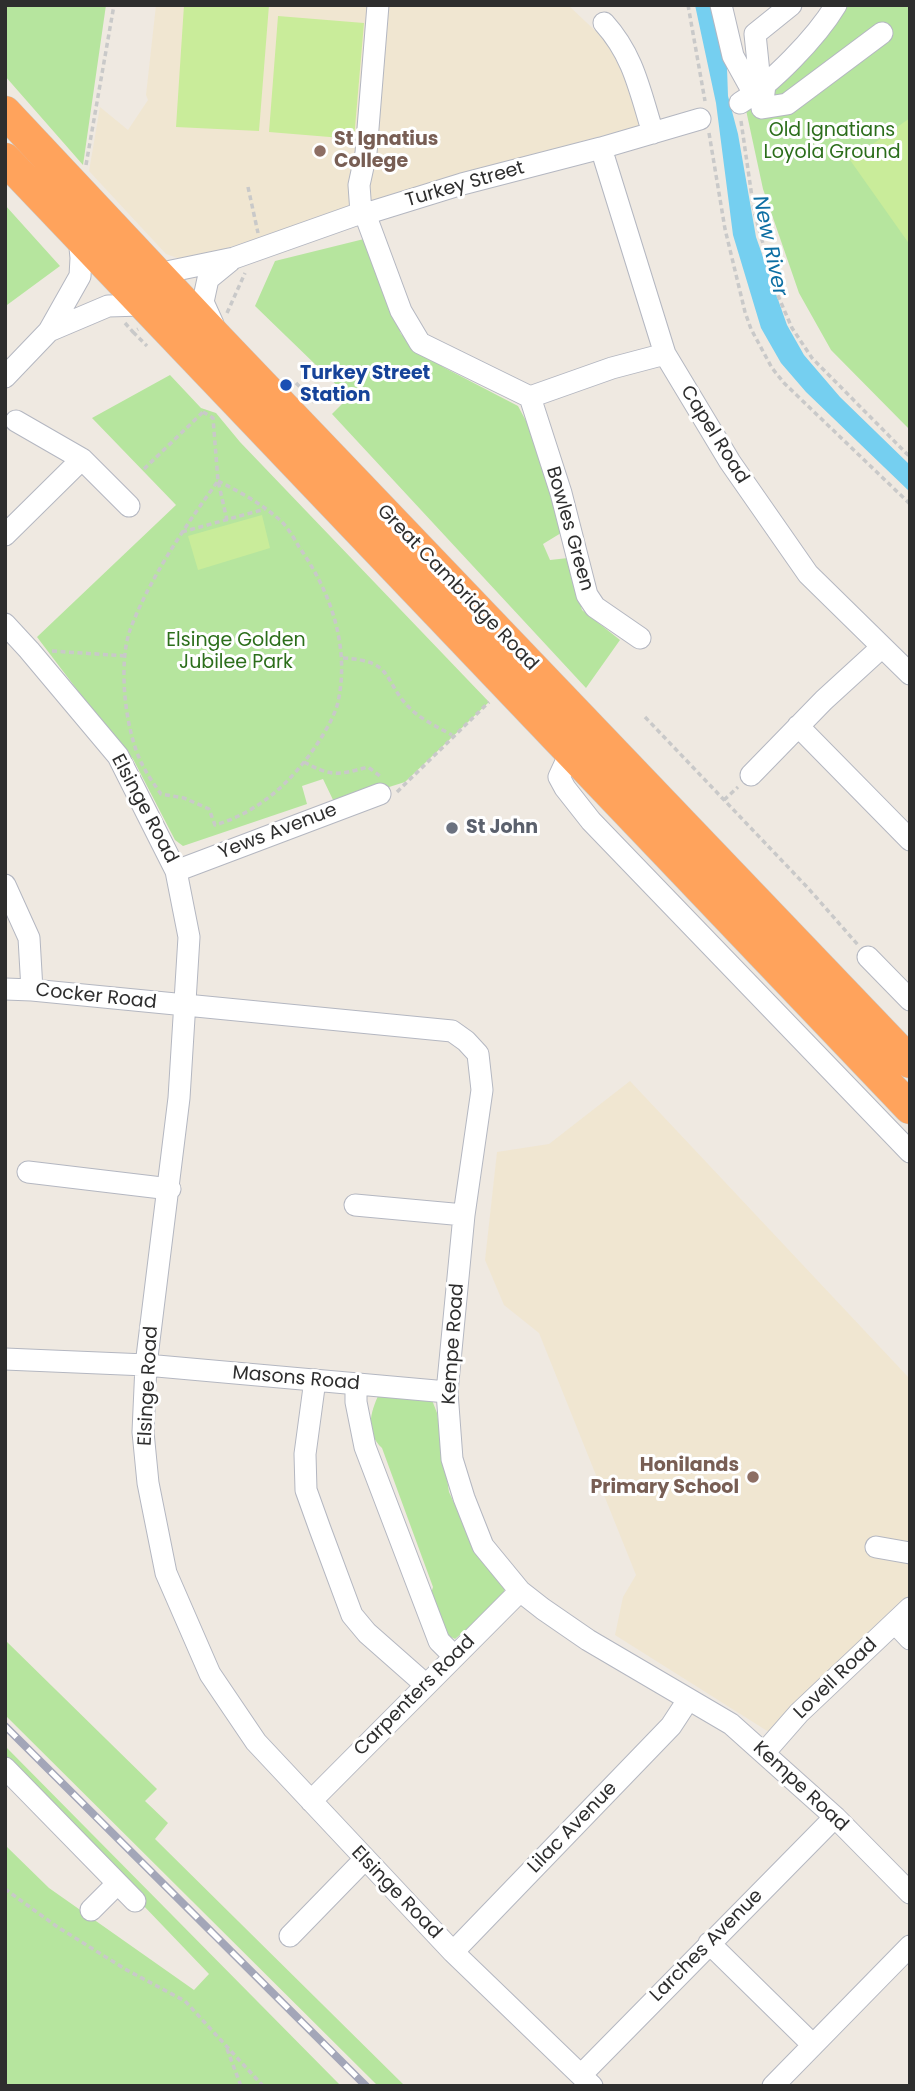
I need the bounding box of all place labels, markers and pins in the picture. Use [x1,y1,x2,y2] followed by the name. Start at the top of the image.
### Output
[334,129,438,173] place label: St Ignatius College
[312,143,328,159] marker: St Ignatius College
[300,363,430,407] place label: Turkey Street Station
[278,377,294,393] marker: Turkey Street Station
[466,817,538,839] place label: St John
[444,820,460,836] marker: St John
[590,1455,739,1499] place label: Honilands Primary School
[745,1469,761,1485] marker: Honilands Primary School

